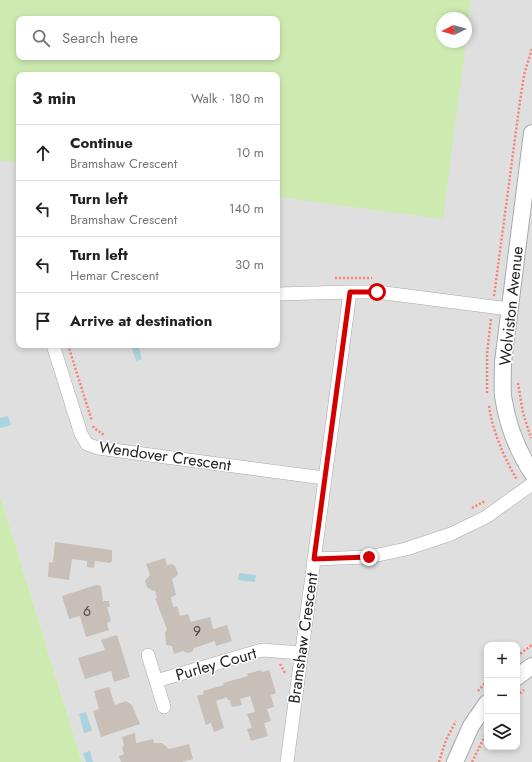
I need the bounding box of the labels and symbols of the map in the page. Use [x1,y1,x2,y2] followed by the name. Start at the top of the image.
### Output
[436,12,472,48] north arrow
[493,245,529,367] street label: Wolviston Avenue
[368,283,386,301] route start
[97,435,233,477] street label: Wendover Crescent
[360,548,378,566] route end
[282,571,324,705] street label: Bramshaw Crescent
[83,601,91,621] house number: 6
[193,621,201,641] house number: 9
[173,641,259,687] street label: Purley Court

